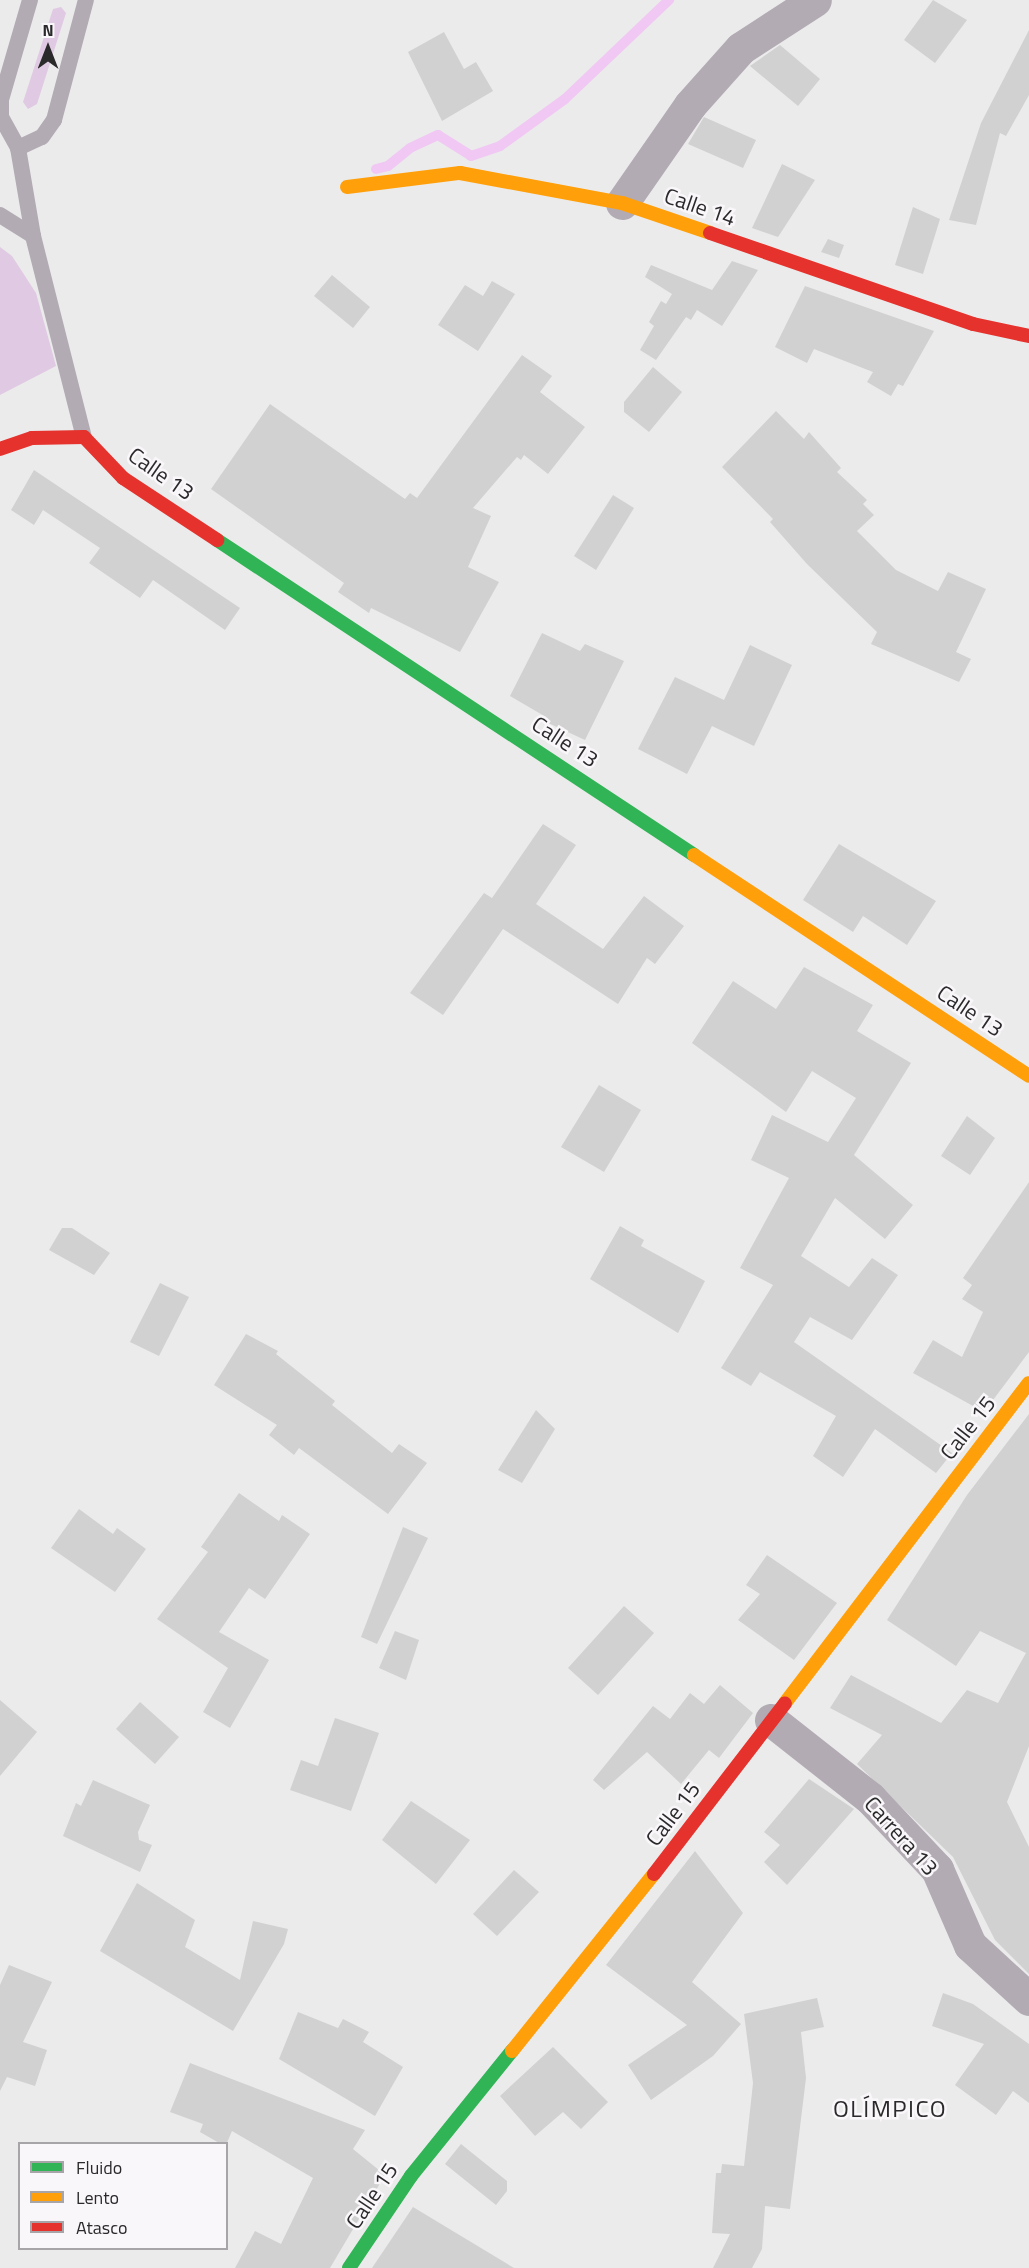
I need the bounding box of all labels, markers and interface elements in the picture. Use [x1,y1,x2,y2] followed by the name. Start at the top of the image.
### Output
[18,18,78,78] north arrow
[42,18,54,42] text: N
[661,183,739,231] street label: Calle 14
[123,442,199,506] street label: Calle 13
[527,711,603,773] street label: Calle 13
[932,979,1008,1043] street label: Calle 13
[935,1391,1001,1465] street label: Calle 15
[640,1777,706,1851] street label: Calle 15
[859,1791,943,1881] street label: Carrera 13
[833,2095,947,2123] district label: OLÍMPICO
[18,2142,228,2250] legend
[76,2154,122,2181] text: Fluido
[340,2158,404,2234] street label: Calle 15
[76,2184,119,2211] text: Lento
[76,2214,127,2241] text: Atasco

